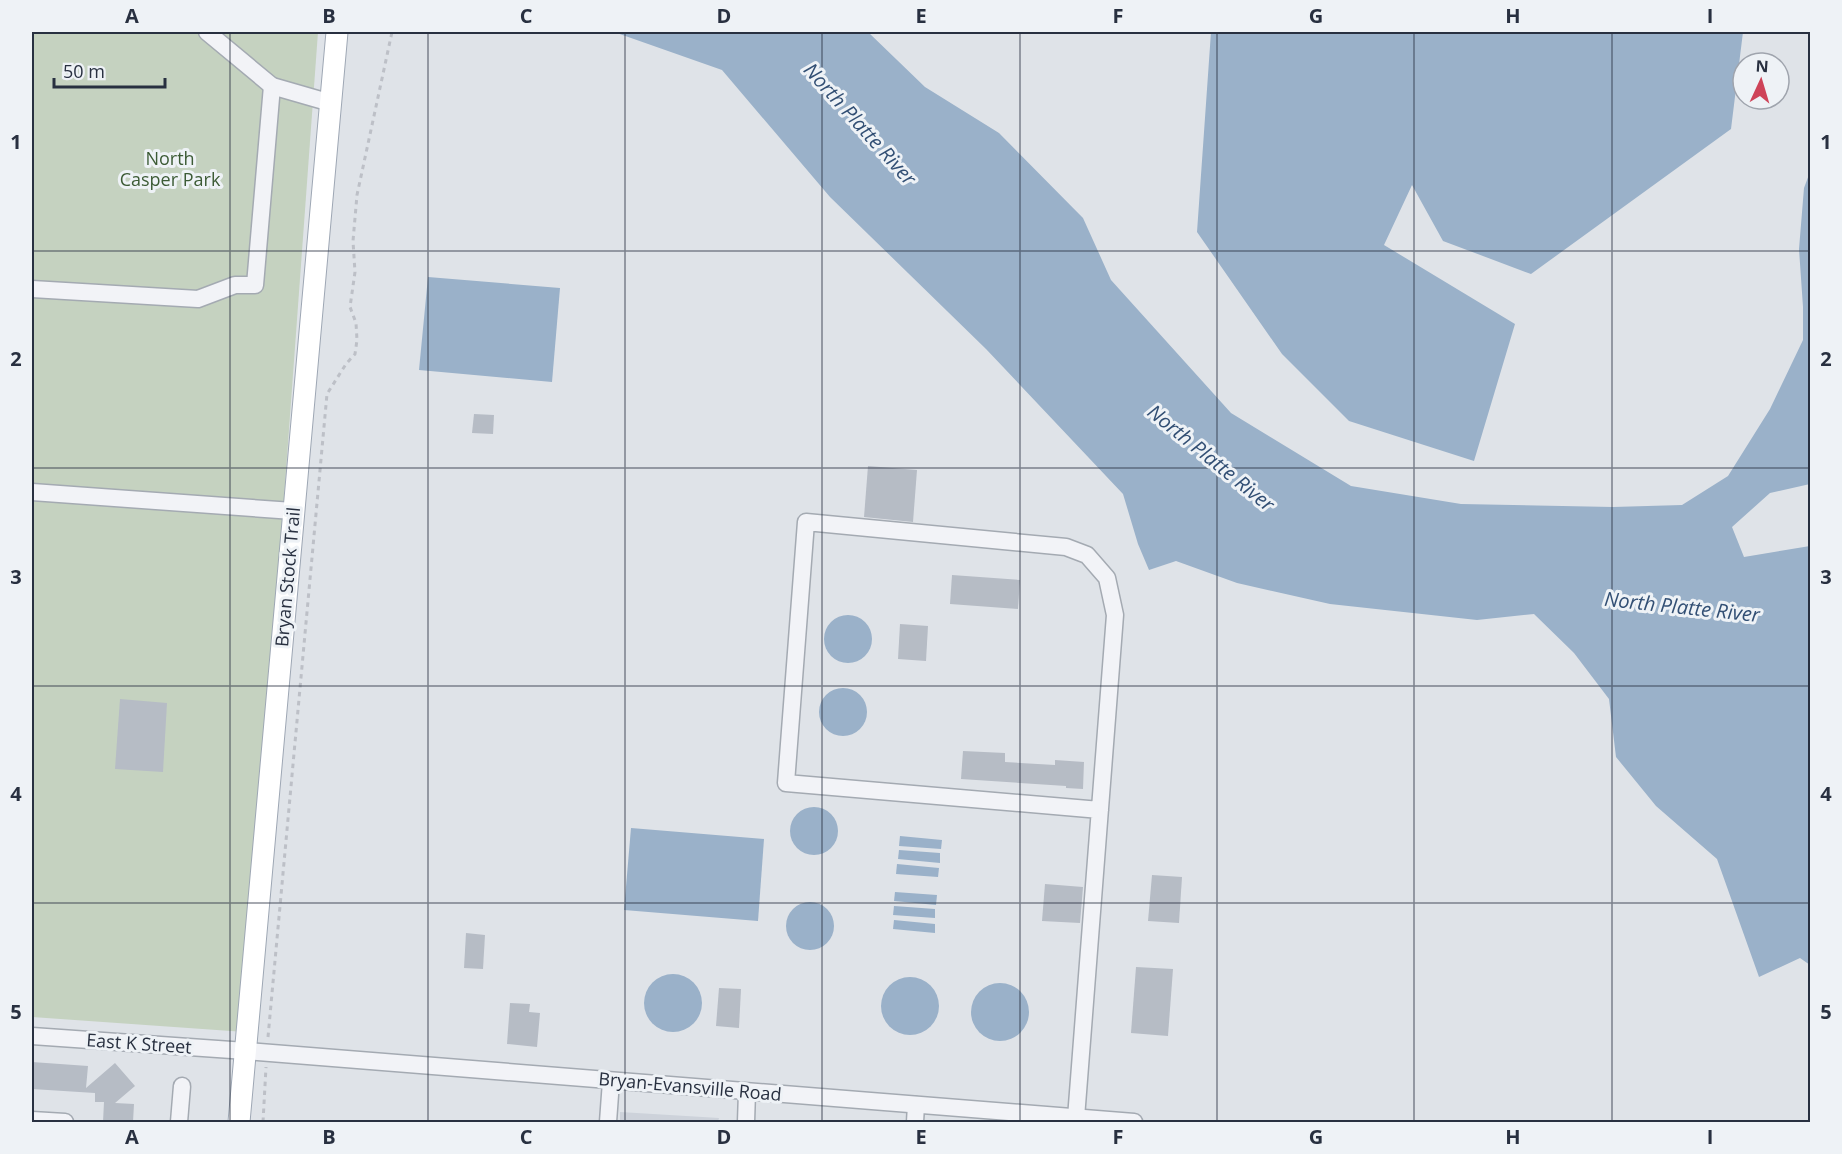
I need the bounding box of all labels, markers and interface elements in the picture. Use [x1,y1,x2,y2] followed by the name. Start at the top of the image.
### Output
[125,2,139,29] text: A
[322,2,336,29] text: B
[520,2,533,29] text: C
[717,2,731,29] text: D
[915,2,927,29] text: E
[1113,2,1123,29] text: F
[1309,2,1323,29] text: G
[1505,2,1521,29] text: H
[1707,2,1713,29] text: I
[54,51,165,89] scale bar
[1731,51,1791,111] north arrow
[1755,55,1769,77] text: N
[798,57,923,192] water label: North Platte River
[63,59,105,83] text: 50 m
[10,128,22,155] text: 1
[1820,128,1832,155] text: 1
[120,146,221,191] park label: North Casper Park
[10,345,22,372] text: 2
[1820,345,1832,372] text: 2
[1142,398,1281,518] water label: North Platte River
[269,506,305,648] street label: Bryan Stock Trail
[10,563,22,590] text: 3
[1820,563,1832,590] text: 3
[1603,585,1762,628] water label: North Platte River
[10,780,22,807] text: 4
[1820,780,1832,807] text: 4
[10,998,22,1025] text: 5
[1820,998,1832,1025] text: 5
[86,1027,193,1059] street label: East K Street
[597,1066,783,1106] street label: Bryan-Evansville Road
[125,1123,139,1150] text: A
[322,1123,336,1150] text: B
[520,1123,533,1150] text: C
[717,1123,731,1150] text: D
[915,1123,927,1150] text: E
[1113,1123,1123,1150] text: F
[1309,1123,1323,1150] text: G
[1505,1123,1521,1150] text: H
[1707,1123,1713,1150] text: I

